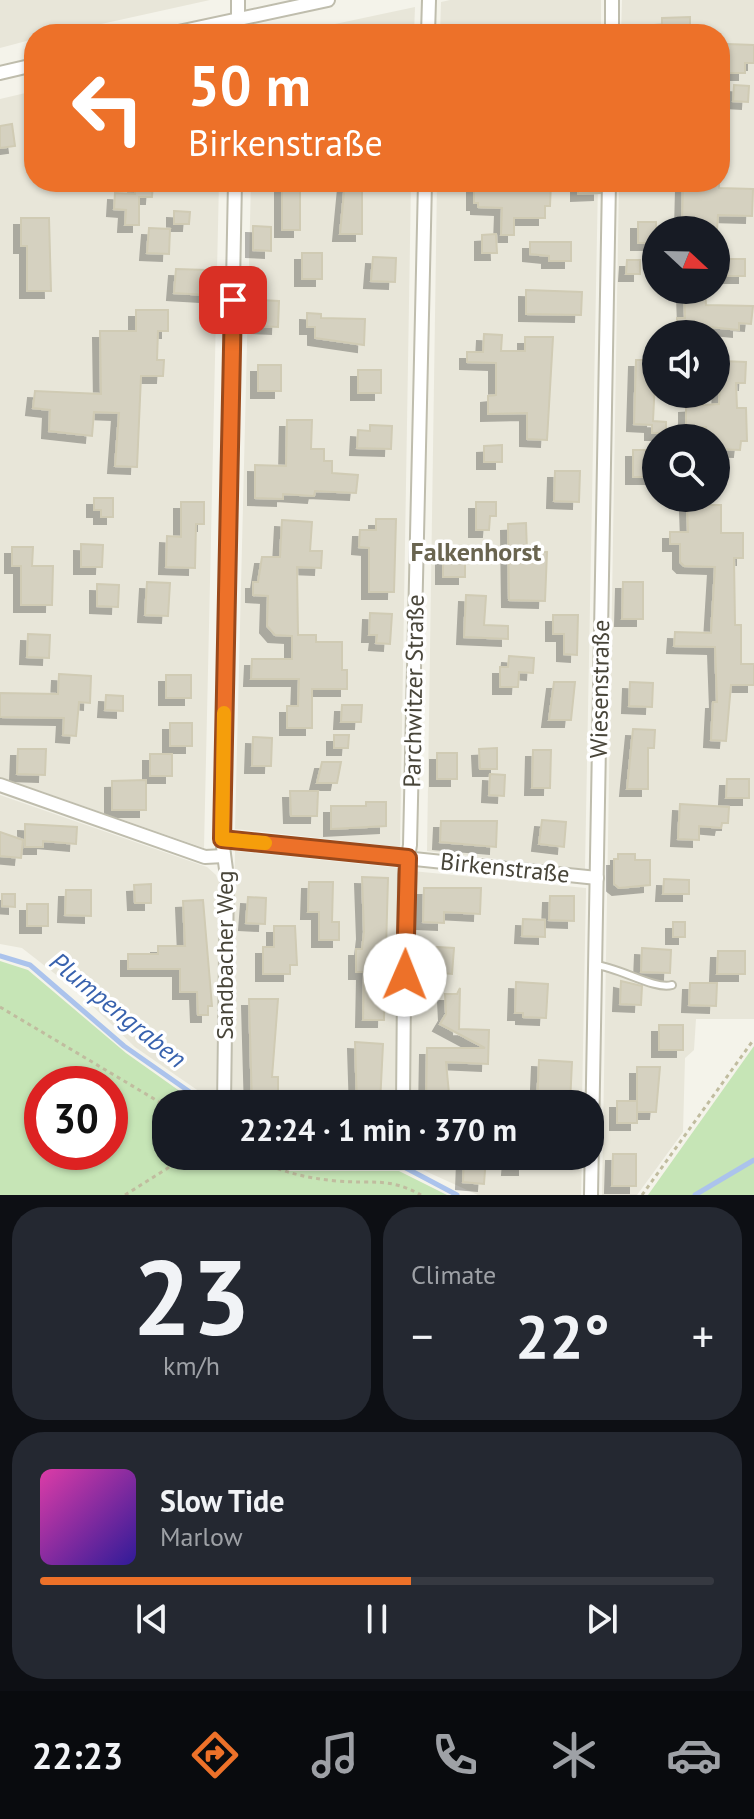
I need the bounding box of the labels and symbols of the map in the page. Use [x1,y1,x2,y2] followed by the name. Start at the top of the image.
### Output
[642,216,730,304] north arrow
[199,266,267,334] pin
[411,535,541,568] district label: Falkenhorst
[396,594,431,788] street label: Parchwitzer Straße
[583,619,616,759] street label: Wiesenstraße
[439,845,571,890] street label: Birkenstraße
[209,870,240,1040] street label: Sandbacher Weg
[363,933,447,1017] position arrow
[43,944,193,1075] water label: Plumpengraben
[24,1066,128,1170] speed limit sign: 30

